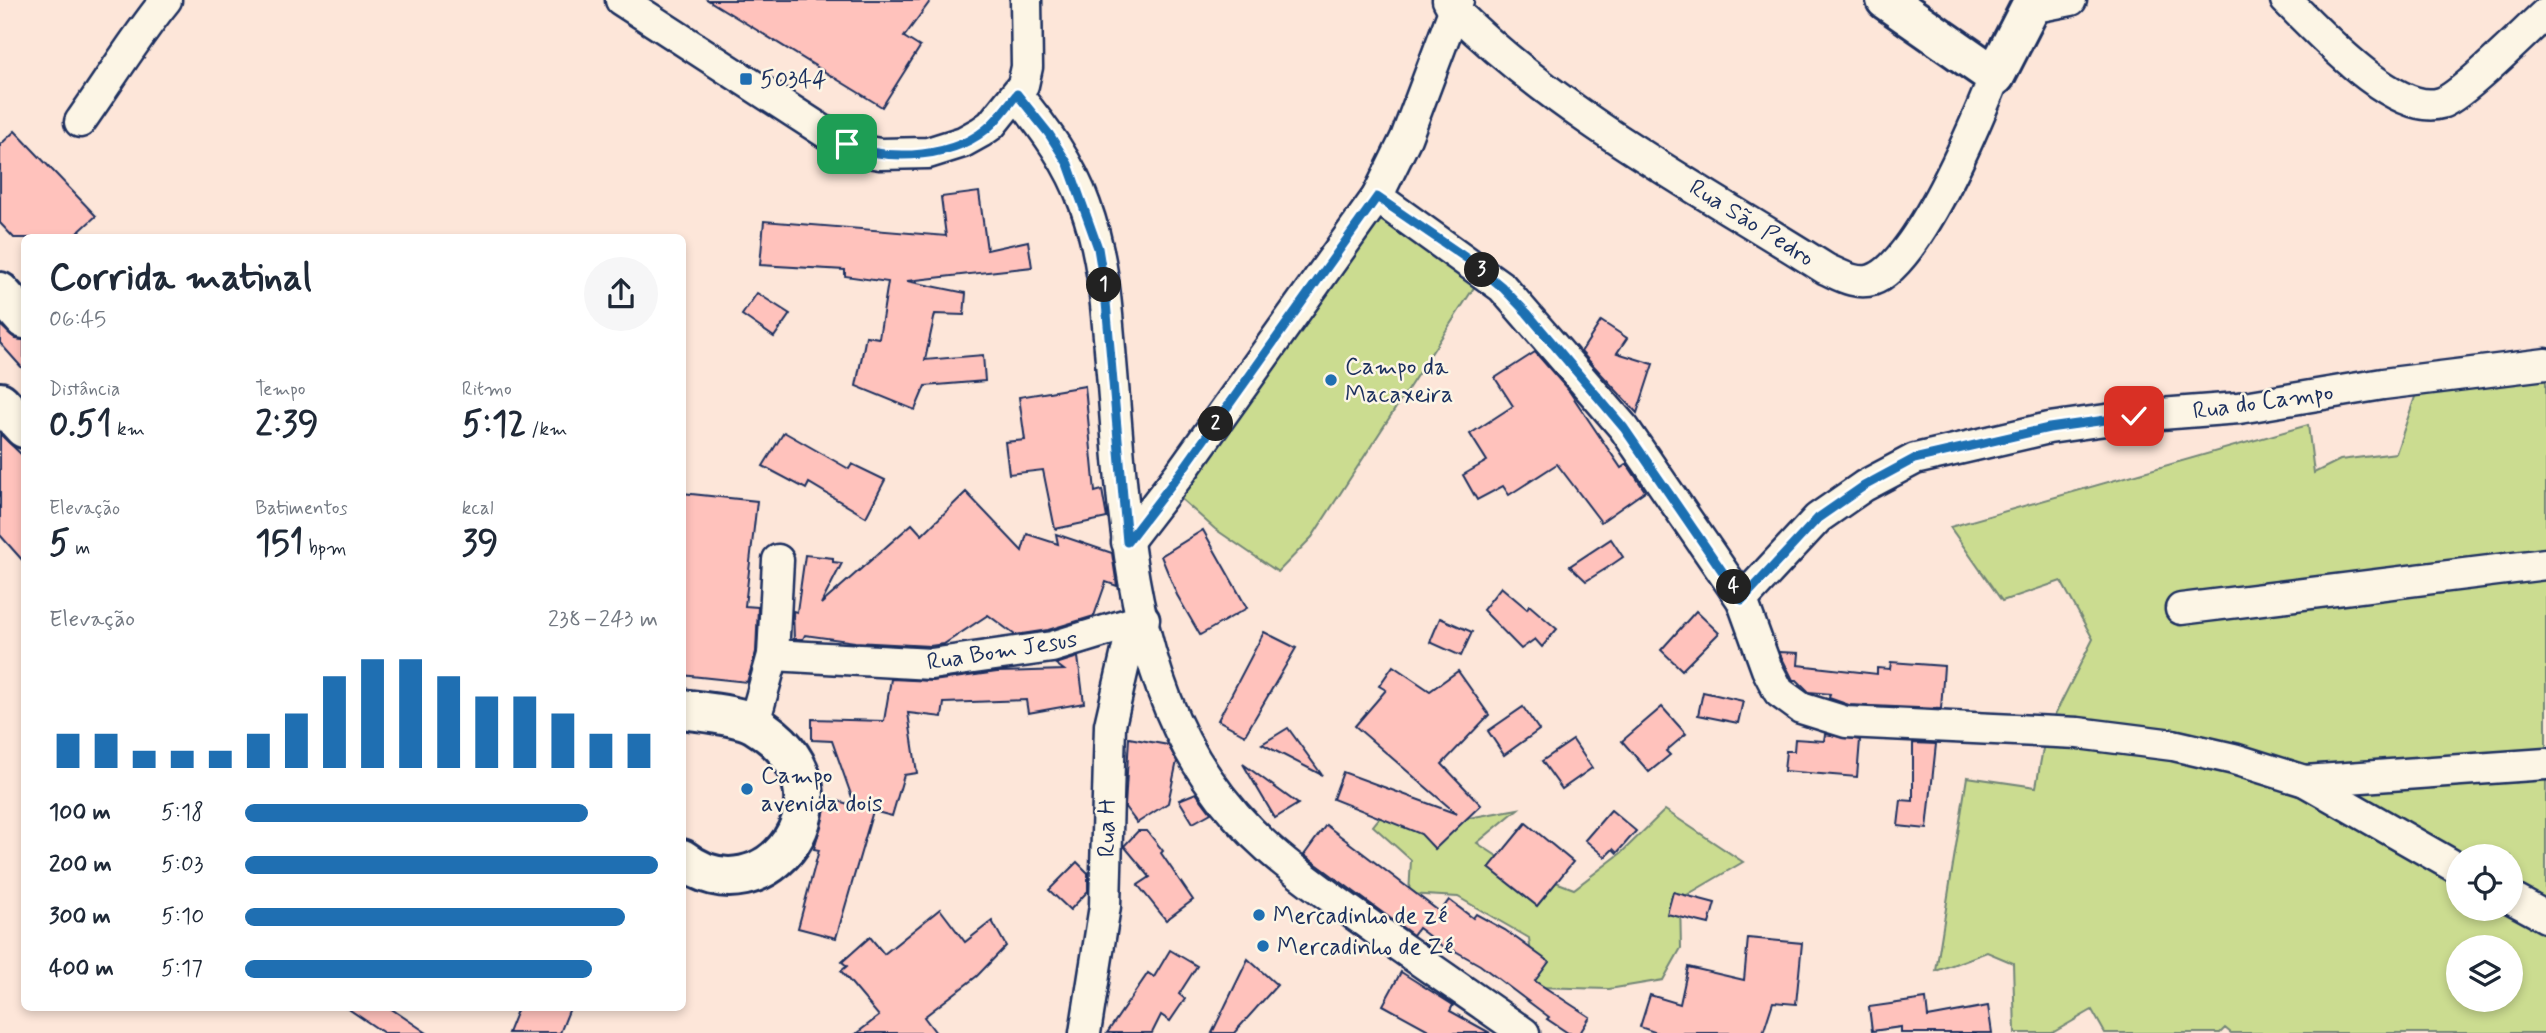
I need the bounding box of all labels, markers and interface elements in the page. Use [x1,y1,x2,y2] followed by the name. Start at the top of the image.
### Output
[760,65,826,96] place label: 50344
[738,71,754,87] marker: 50344
[817,114,877,174] pin
[828,125,866,163] icon: arrive
[1683,173,1820,274] street label: Rua São Pedro
[1464,252,1500,288] pin: 3
[49,254,312,303] text: Corrida matinal
[584,257,658,331] button: share
[1477,257,1486,282] text: 3
[1086,268,1122,302] pin: 1
[1099,272,1108,297] text: 1
[49,305,106,335] text: 06:45
[1345,352,1453,411] place label: Campo da Macaxeira
[1323,372,1339,388] marker: Campo da Macaxeira
[49,377,120,402] text: Distância
[255,377,306,402] text: Tempo
[462,377,512,402] text: Ritmo
[2191,377,2335,428] street label: Rua do Campo
[2104,386,2164,446] pin
[2115,397,2153,435] icon: check
[49,402,112,448] text: 0.51
[255,402,319,448] text: 2:39
[462,402,526,448] text: 5:12
[1198,406,1234,442] pin: 2
[1211,411,1220,436] text: 2
[112,417,145,442] text: km
[526,417,567,442] text: /km
[49,496,120,521] text: Elevação
[255,496,348,521] text: Batimentos
[462,496,494,521] text: kcal
[49,521,70,567] text: 5
[255,521,303,567] text: 151
[462,521,498,567] text: 39
[70,536,90,561] text: m
[303,536,347,561] text: bpm
[1716,570,1752,604] pin: 4
[1728,574,1739,599] text: 4
[49,605,135,635] text: Elevação
[548,605,658,635] text: 238–243 m
[925,624,1080,679] street label: Rua Bom Jesus
[761,761,883,820] place label: Campo avenida dois
[739,781,755,797] marker: Campo avenida dois
[49,798,111,828] text: 100 m
[161,798,204,828] text: 5:18
[1092,799,1123,857] street label: Rua H
[2446,844,2523,1012] map controls
[2446,844,2523,921] button: locate
[49,850,112,880] text: 200 m
[161,850,204,880] text: 5:03
[1273,901,1448,932] place label: Mercadinho de zé
[49,902,111,932] text: 300 m
[161,902,204,932] text: 5:10
[1251,907,1267,923] marker: Mercadinho de zé
[1277,932,1454,963] place label: Mercadinho de Zé
[2446,935,2523,1012] button: layers
[1255,938,1271,954] marker: Mercadinho de Zé
[49,954,114,984] text: 400 m
[161,954,203,984] text: 5:17

